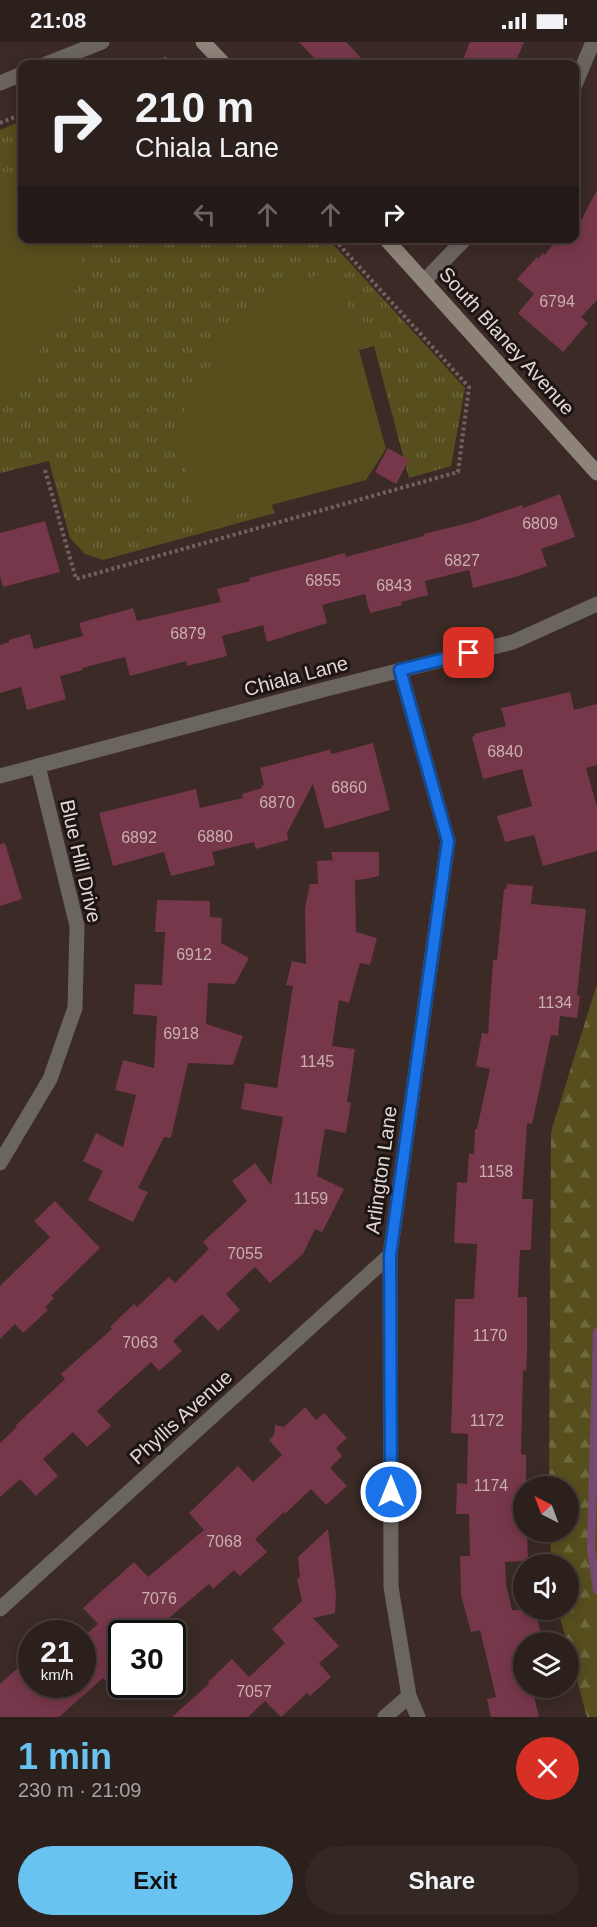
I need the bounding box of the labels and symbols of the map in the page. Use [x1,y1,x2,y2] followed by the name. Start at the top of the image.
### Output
[435,263,579,419] street label: South Blaney Avenue
[539,293,575,310] house number: 6794
[522,515,558,532] house number: 6809
[444,552,480,569] house number: 6827
[305,572,341,589] house number: 6855
[376,577,412,594] house number: 6843
[170,625,206,642] house number: 6879
[443,627,494,678] pin
[242,652,350,700] street label: Chiala Lane
[487,743,523,760] house number: 6840
[331,779,367,796] house number: 6860
[259,794,295,811] house number: 6870
[56,797,106,925] street label: Blue Hill Drive
[197,828,233,845] house number: 6880
[121,829,157,846] house number: 6892
[176,946,212,963] house number: 6912
[538,994,572,1011] house number: 1134
[163,1025,199,1042] house number: 6918
[300,1053,334,1070] house number: 1145
[361,1105,401,1235] street label: Arlington Lane
[479,1163,513,1180] house number: 1158
[294,1190,328,1207] house number: 1159
[227,1245,263,1262] house number: 7055
[473,1327,507,1344] house number: 1170
[122,1334,158,1351] house number: 7063
[125,1365,237,1469] street label: Phyllis Avenue
[470,1412,504,1429] house number: 1172
[359,1460,423,1524] position arrow
[513,1476,579,1542] north arrow
[474,1477,508,1494] house number: 1174
[206,1533,242,1550] house number: 7068
[141,1590,177,1607] house number: 7076
[108,1620,186,1698] speed limit sign: 30
[236,1683,272,1700] house number: 7057

